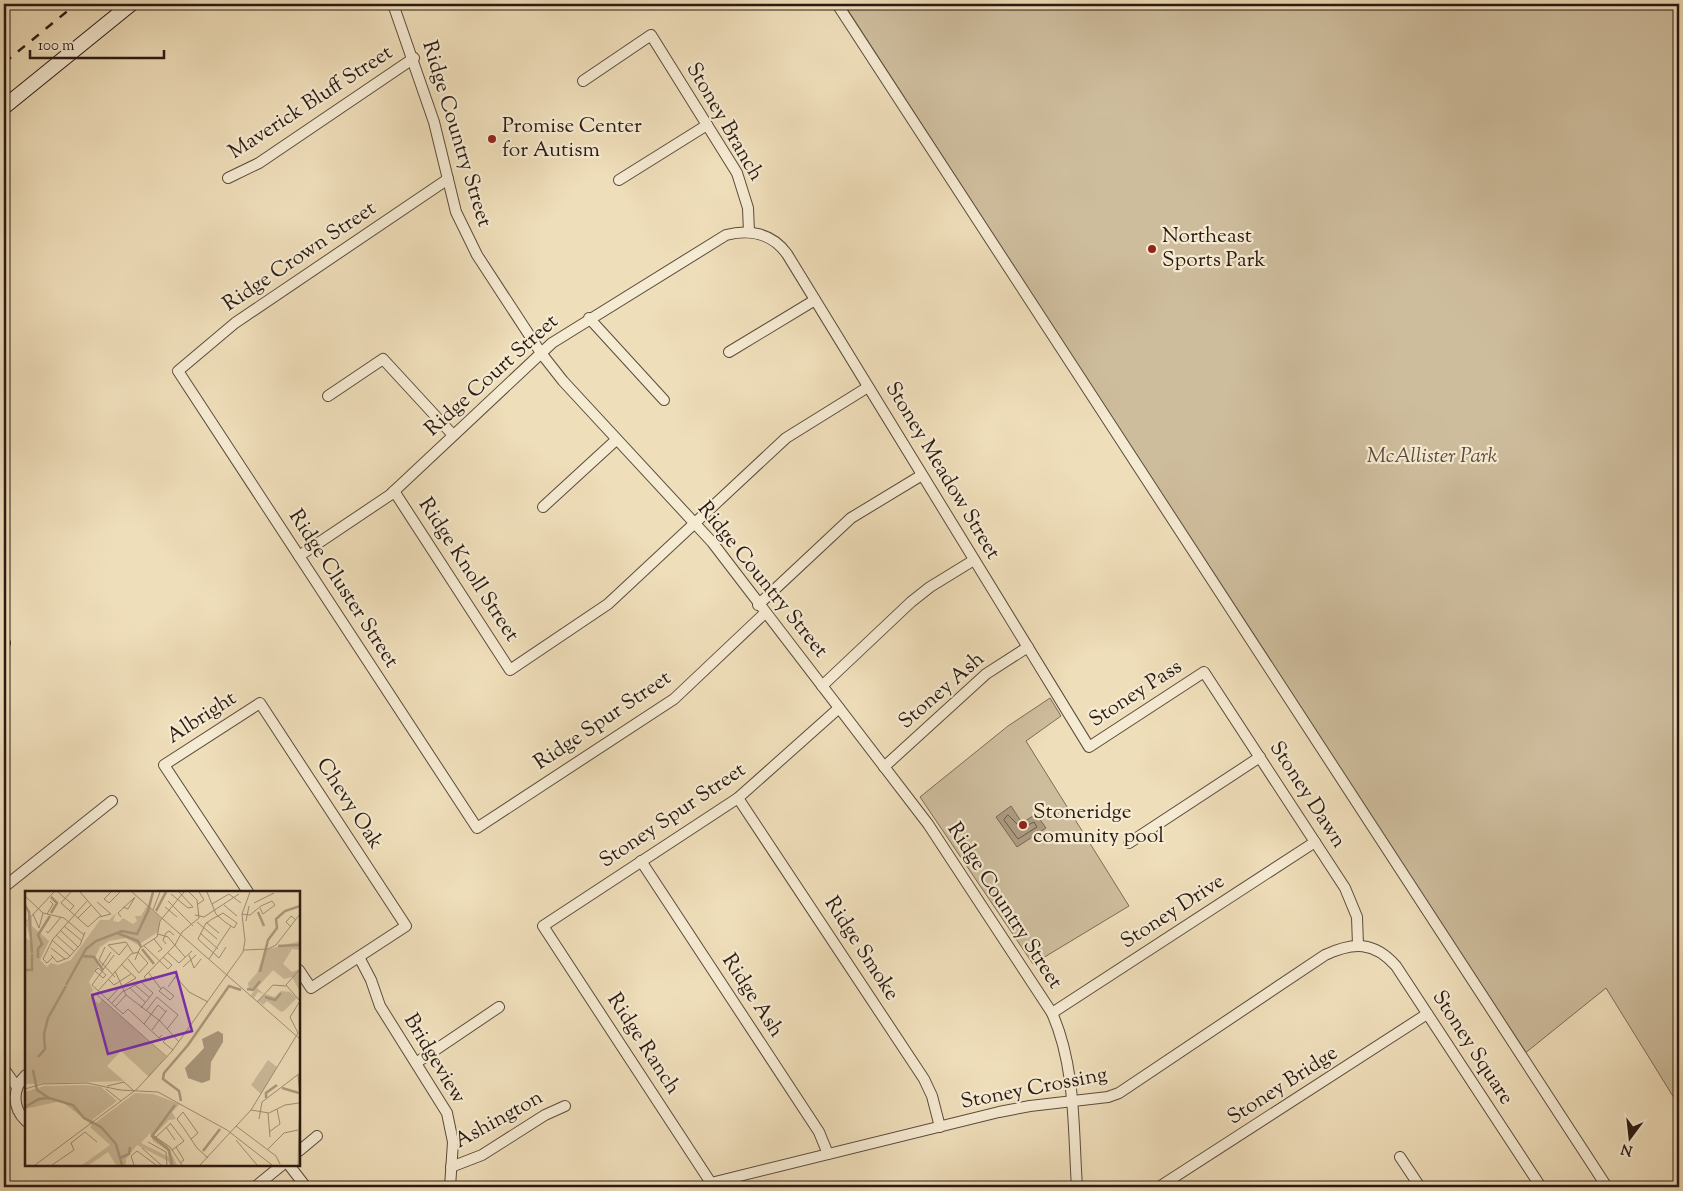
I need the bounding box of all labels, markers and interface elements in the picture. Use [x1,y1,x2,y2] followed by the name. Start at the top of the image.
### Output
[30,28,164,60] scale bar
[38,36,75,57] text: 100 m
[413,37,499,231] street label: Ridge Country Street
[223,39,399,167] street label: Maverick Bluff Street
[678,57,770,187] street label: Stoney Branch
[502,112,642,166] place label: Promise Center for Autism
[486,133,498,145] marker: Promise Center for Autism
[217,194,383,320] street label: Ridge Crown Street
[1162,222,1266,276] place label: Northeast Sports Park
[1146,243,1158,255] marker: Northeast Sports Park
[419,308,565,444] street label: Ridge Court Street
[877,376,1007,566] street label: Stoney Meadow Street
[1367,442,1498,472] park label: McAllister Park
[410,492,526,648] street label: Ridge Knoll Street
[690,495,834,665] street label: Ridge Country Street
[280,504,406,674] street label: Ridge Cluster Street
[892,645,992,737] street label: Stoney Ash
[1084,653,1188,735] street label: Stoney Pass
[528,664,678,778] street label: Ridge Spur Street
[161,684,243,752] street label: Albright
[1261,736,1353,854] street label: Stoney Dawn
[308,752,390,856] street label: Chevy Oak
[594,756,752,876] street label: Stoney Spur Street
[1033,798,1164,852] place label: Stoneridge comunity pool
[939,817,1069,995] street label: Ridge Country Street
[1017,819,1029,831] marker: Stoneridge comunity pool
[1115,867,1231,957] street label: Stoney Drive
[25,891,300,1166] inset map
[816,891,906,1007] street label: Ridge Smoke
[714,948,790,1044] street label: Ridge Ash
[1424,985,1520,1111] street label: Stoney Square
[599,987,687,1101] street label: Ridge Ranch
[395,1008,473,1110] street label: Bridgeview
[1222,1039,1344,1133] street label: Stoney Bridge
[958,1060,1110,1118] street label: Stoney Crossing
[449,1083,549,1157] street label: Ashington
[1606,1114,1656,1164] north arrow
[1619,1138,1635,1160] text: N

